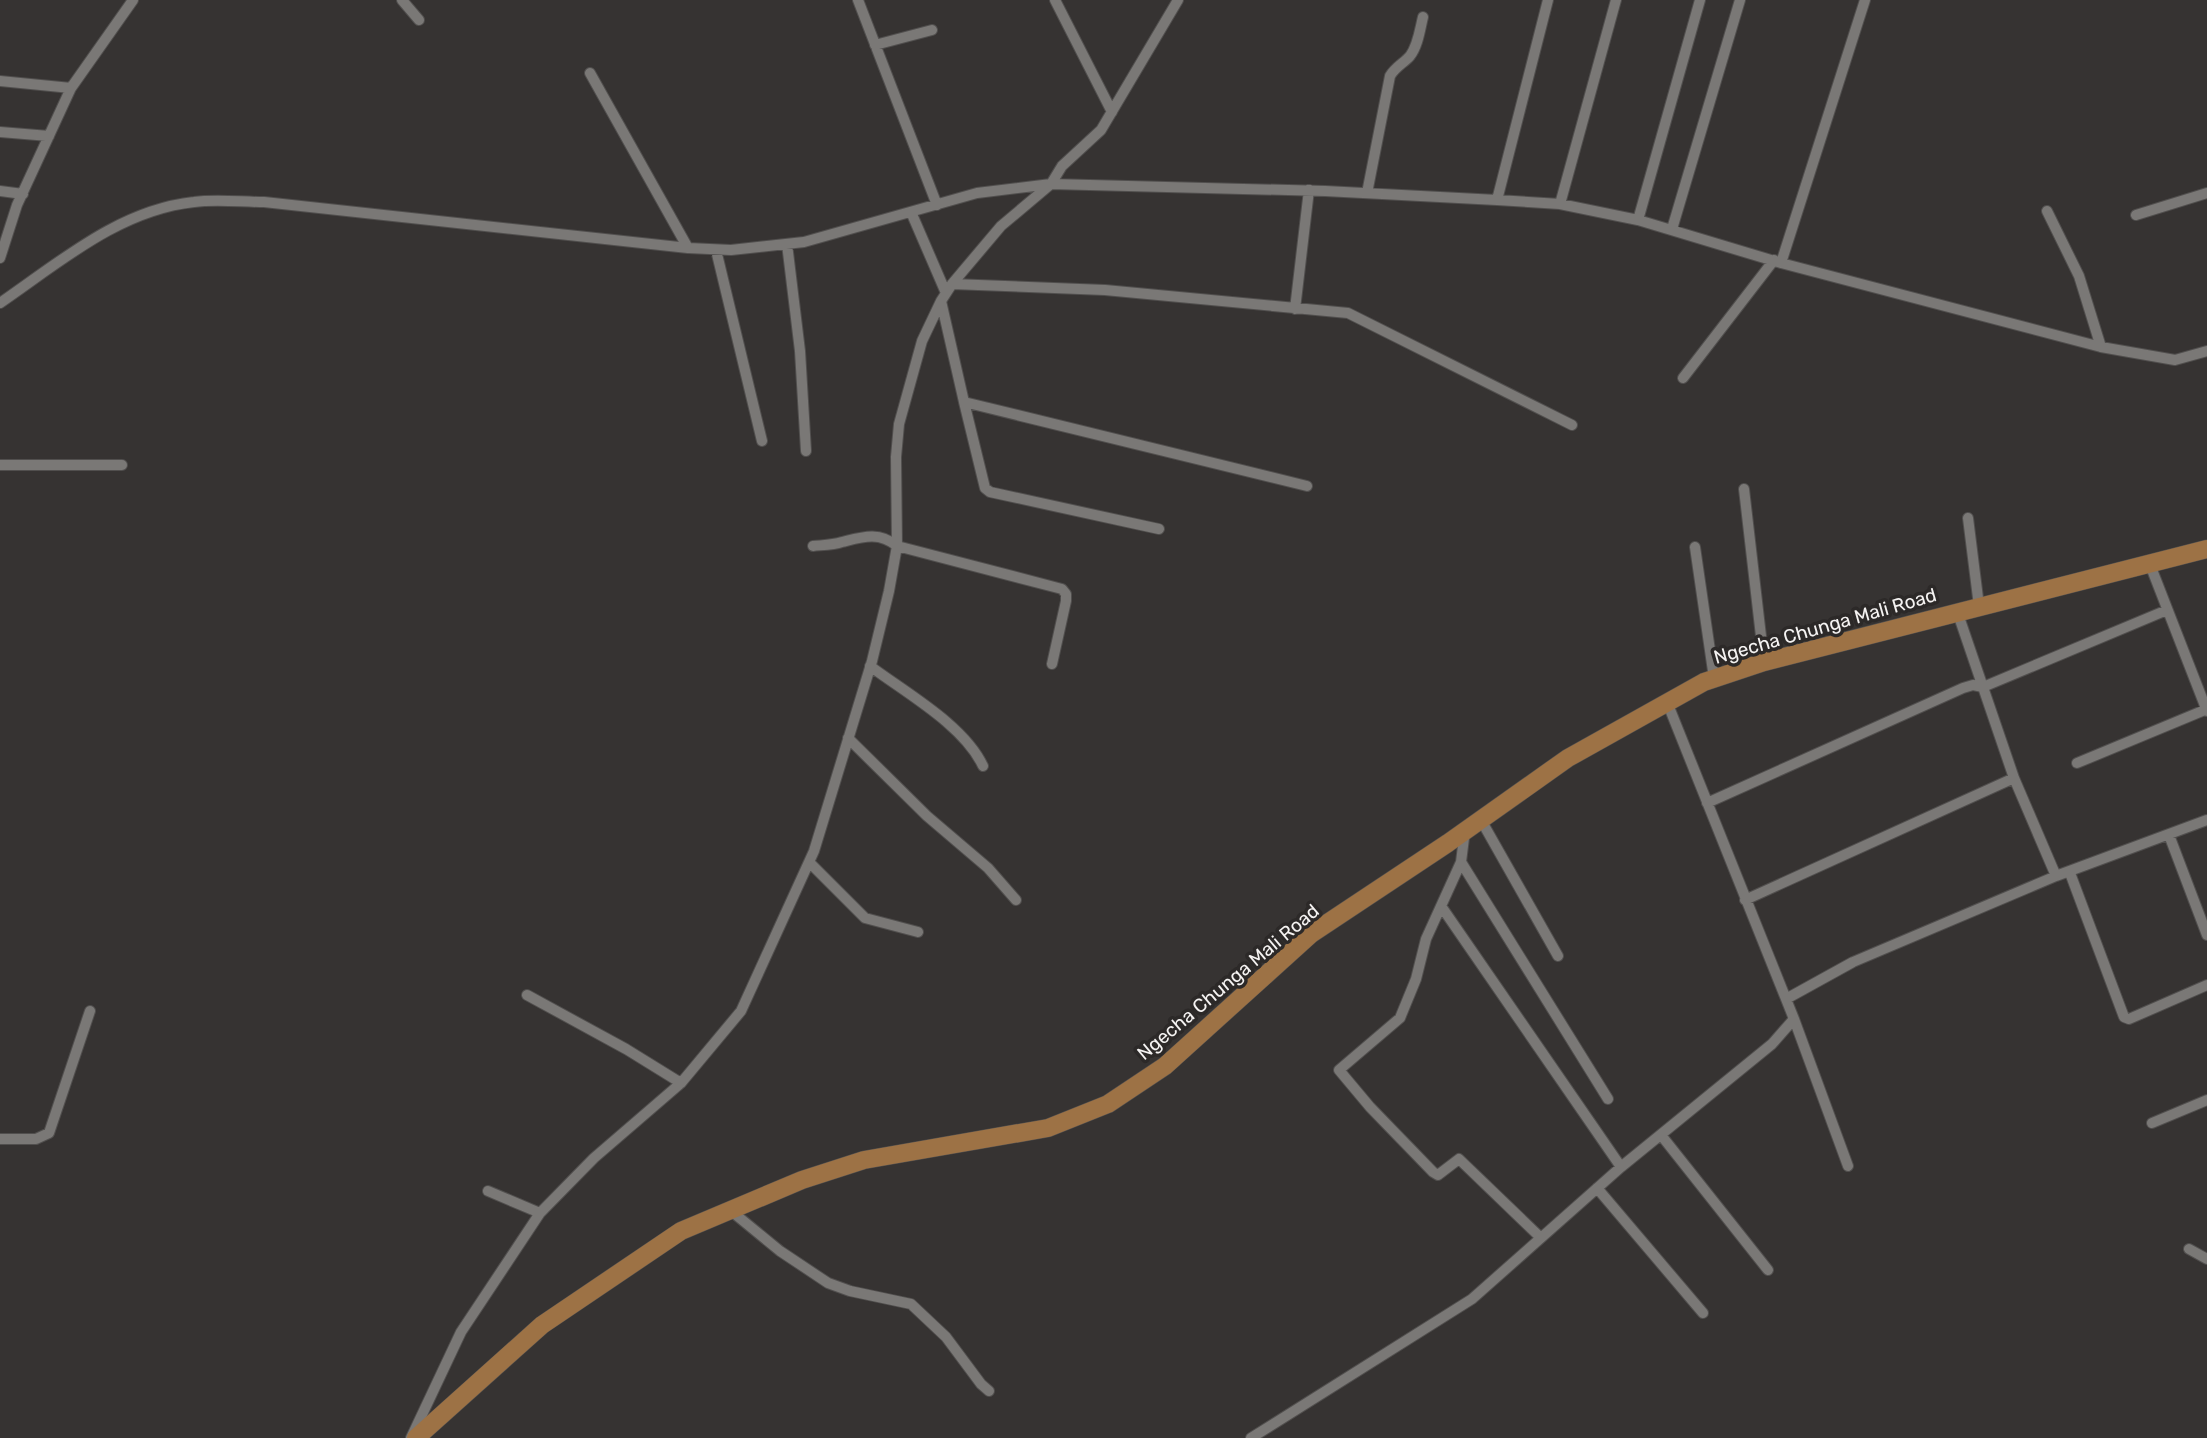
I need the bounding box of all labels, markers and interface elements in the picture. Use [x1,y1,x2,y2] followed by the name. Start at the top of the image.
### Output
[1711,583,1939,669] street label: Ngecha Chunga Mali Road
[1132,899,1324,1065] street label: Ngecha Chunga Mali Road

